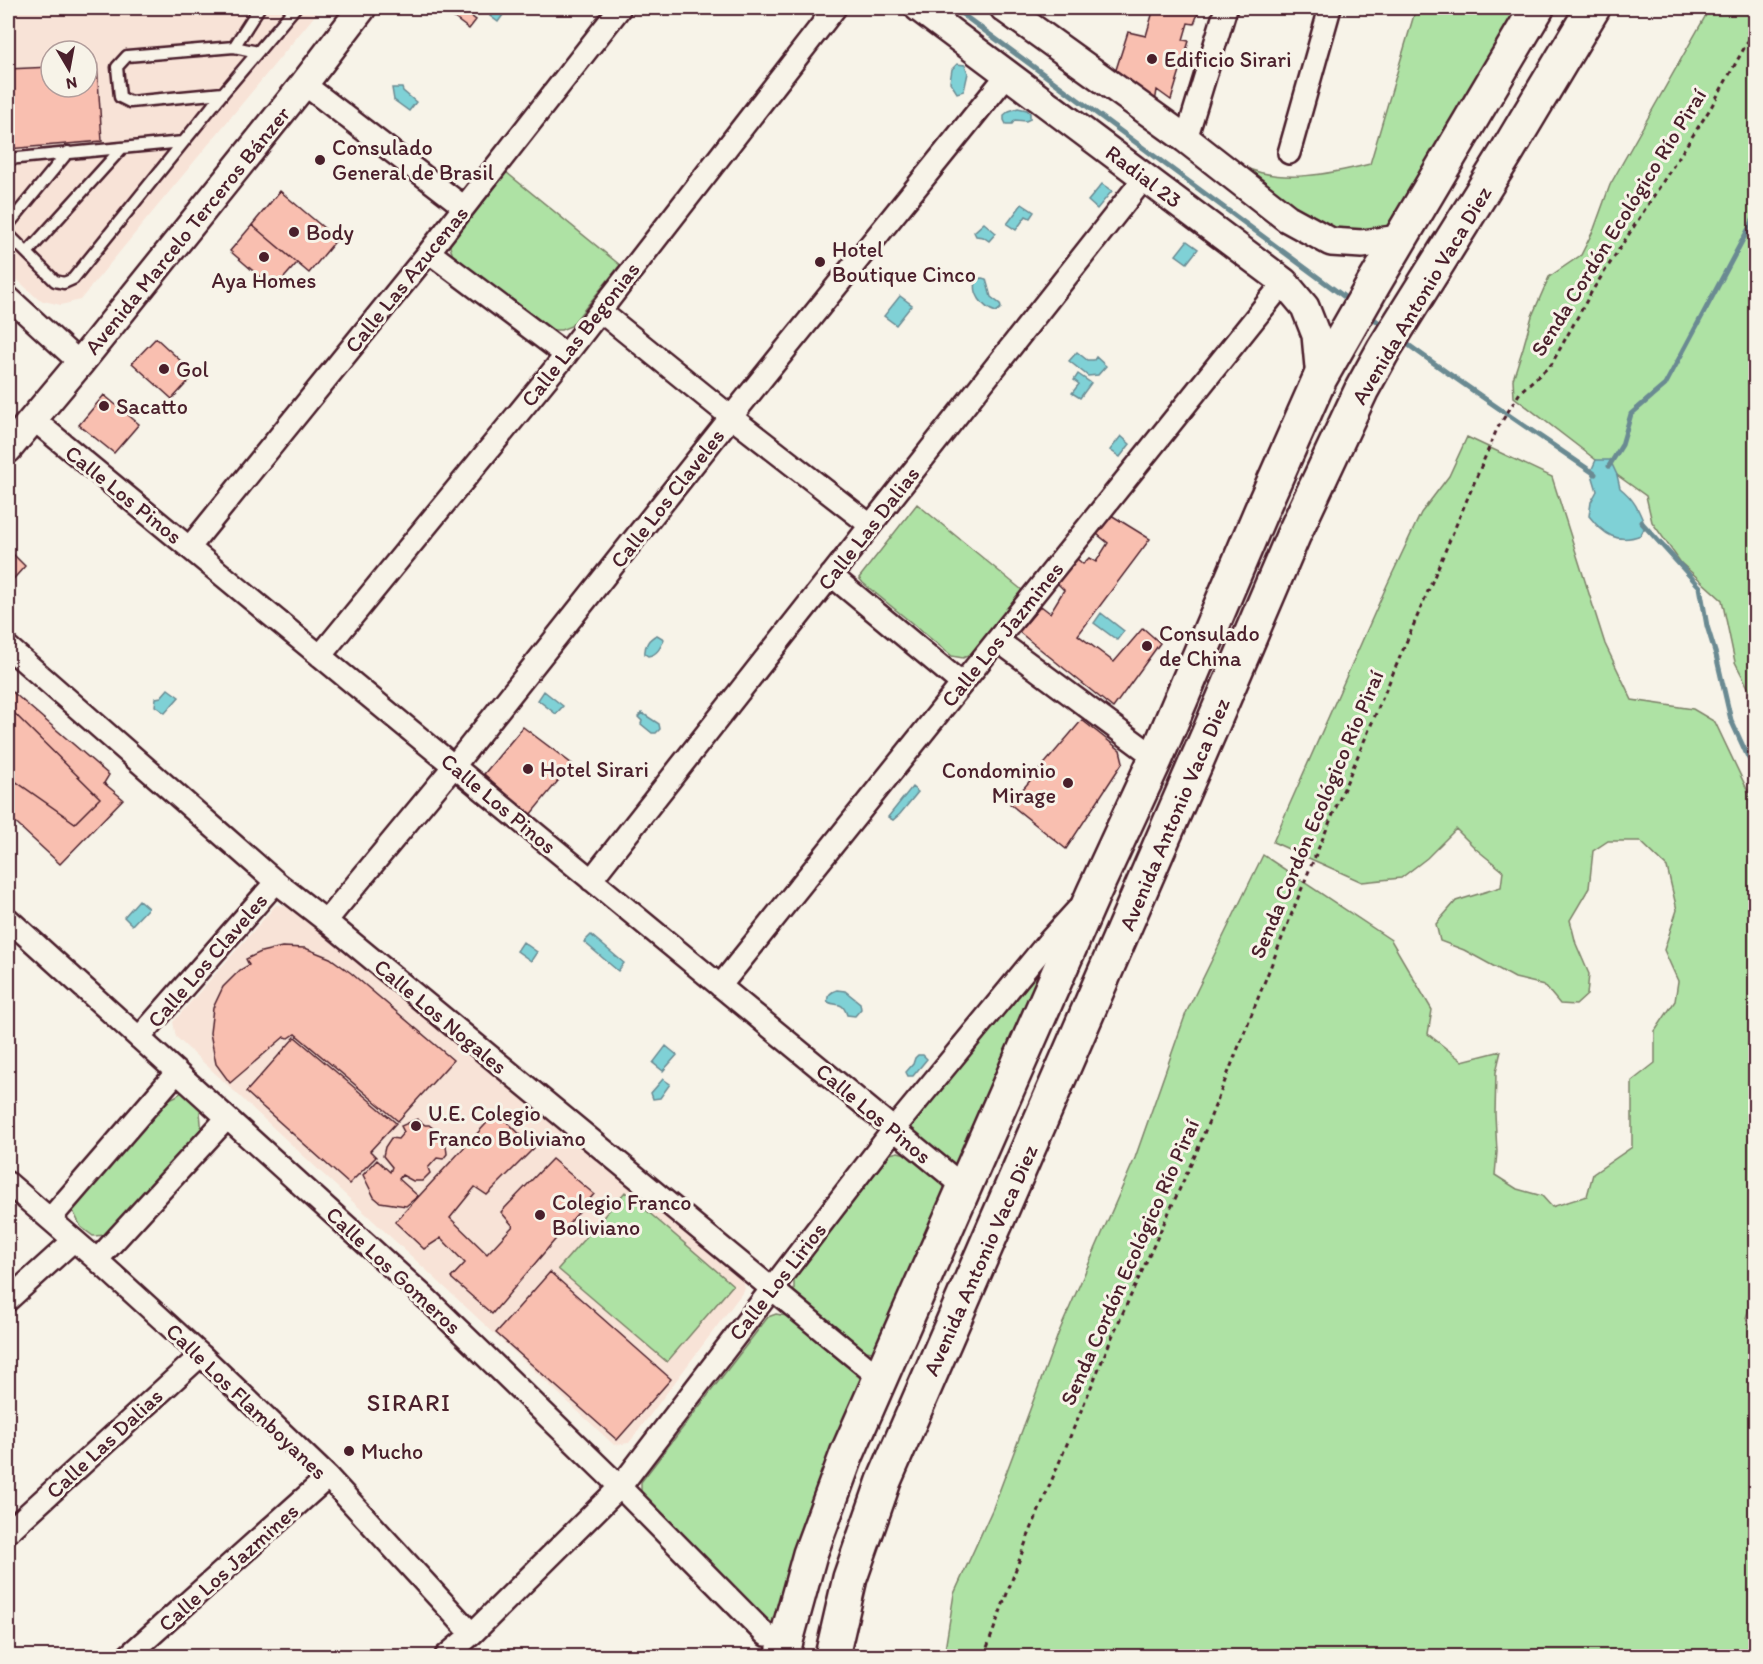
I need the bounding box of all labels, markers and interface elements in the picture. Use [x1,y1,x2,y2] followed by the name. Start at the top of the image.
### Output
[39,39,99,99] north arrow
[1164,46,1292,73] place label: Edificio Sirari
[1145,52,1159,66] marker: Edificio Sirari
[65,73,78,94] text: N
[1525,83,1712,361] street label: Senda Cordón Ecológico Río Piraí
[79,100,296,360] street label: Avenida Marcelo Terceros Bánzer
[332,134,494,186] place label: Consulado General de Brasil
[1100,139,1187,214] street label: Radial 23
[313,153,327,167] marker: Consulado General de Brasil
[1345,181,1497,409] street label: Avenida Antonio Vaca Diez
[339,200,474,358] street label: Calle Las Azucenas
[306,219,355,246] place label: Body
[287,225,301,239] marker: Body
[832,236,976,288] place label: Hotel Boutique Cinco
[257,250,271,264] marker: Aya Homes
[813,255,827,269] marker: Hotel Boutique Cinco
[515,256,645,412] street label: Calle Las Begonias
[211,267,317,294] place label: Aya Homes
[176,356,209,383] place label: Gol
[157,362,171,376] marker: Gol
[116,393,188,420] place label: Sacatto
[97,399,111,413] marker: Sacatto
[605,423,730,573] street label: Calle Los Claveles
[60,439,188,550] street label: Calle Los Pinos
[812,461,925,596] street label: Calle Las Dalias
[935,556,1069,712] street label: Calle Los Jazmines
[1159,620,1260,672] place label: Consulado de China
[1140,639,1154,653] marker: Consulado de China
[1243,666,1390,962] street label: Senda Cordón Ecológico Río Piraí
[1113,694,1236,935] street label: Avenida Antonio Vaca Diez
[435,747,562,860] street label: Calle Los Pinos
[540,756,649,783] place label: Hotel Sirari
[942,757,1056,809] place label: Condominio Mirage
[521,762,535,776] marker: Hotel Sirari
[1061,776,1075,790] marker: Condominio Mirage
[142,887,273,1033] street label: Calle Los Claveles
[369,953,513,1080] street label: Calle Los Nogales
[810,1057,937,1170] street label: Calle Los Pinos
[428,1100,586,1152] place label: U.E. Colegio Franco Boliviano
[1054,1115,1205,1410] street label: Senda Cordón Ecológico Río Piraí
[409,1119,423,1133] marker: U.E. Colegio Franco Boliviano
[917,1141,1044,1380] street label: Avenida Antonio Vaca Diez
[552,1189,692,1241] place label: Colegio Franco Boliviano
[320,1201,467,1340] street label: Calle Los Gomeros
[533,1208,547,1222] marker: Colegio Franco Boliviano
[723,1217,832,1346] street label: Calle Los Lirios
[160,1317,333,1485] street label: Calle Los Flamboyanes
[40,1382,168,1504] street label: Calle Las Dalias
[367,1388,451,1417] district label: SIRARI
[361,1438,423,1465] place label: Mucho
[342,1444,356,1458] marker: Mucho
[153,1497,304,1637] street label: Calle Los Jazmines

